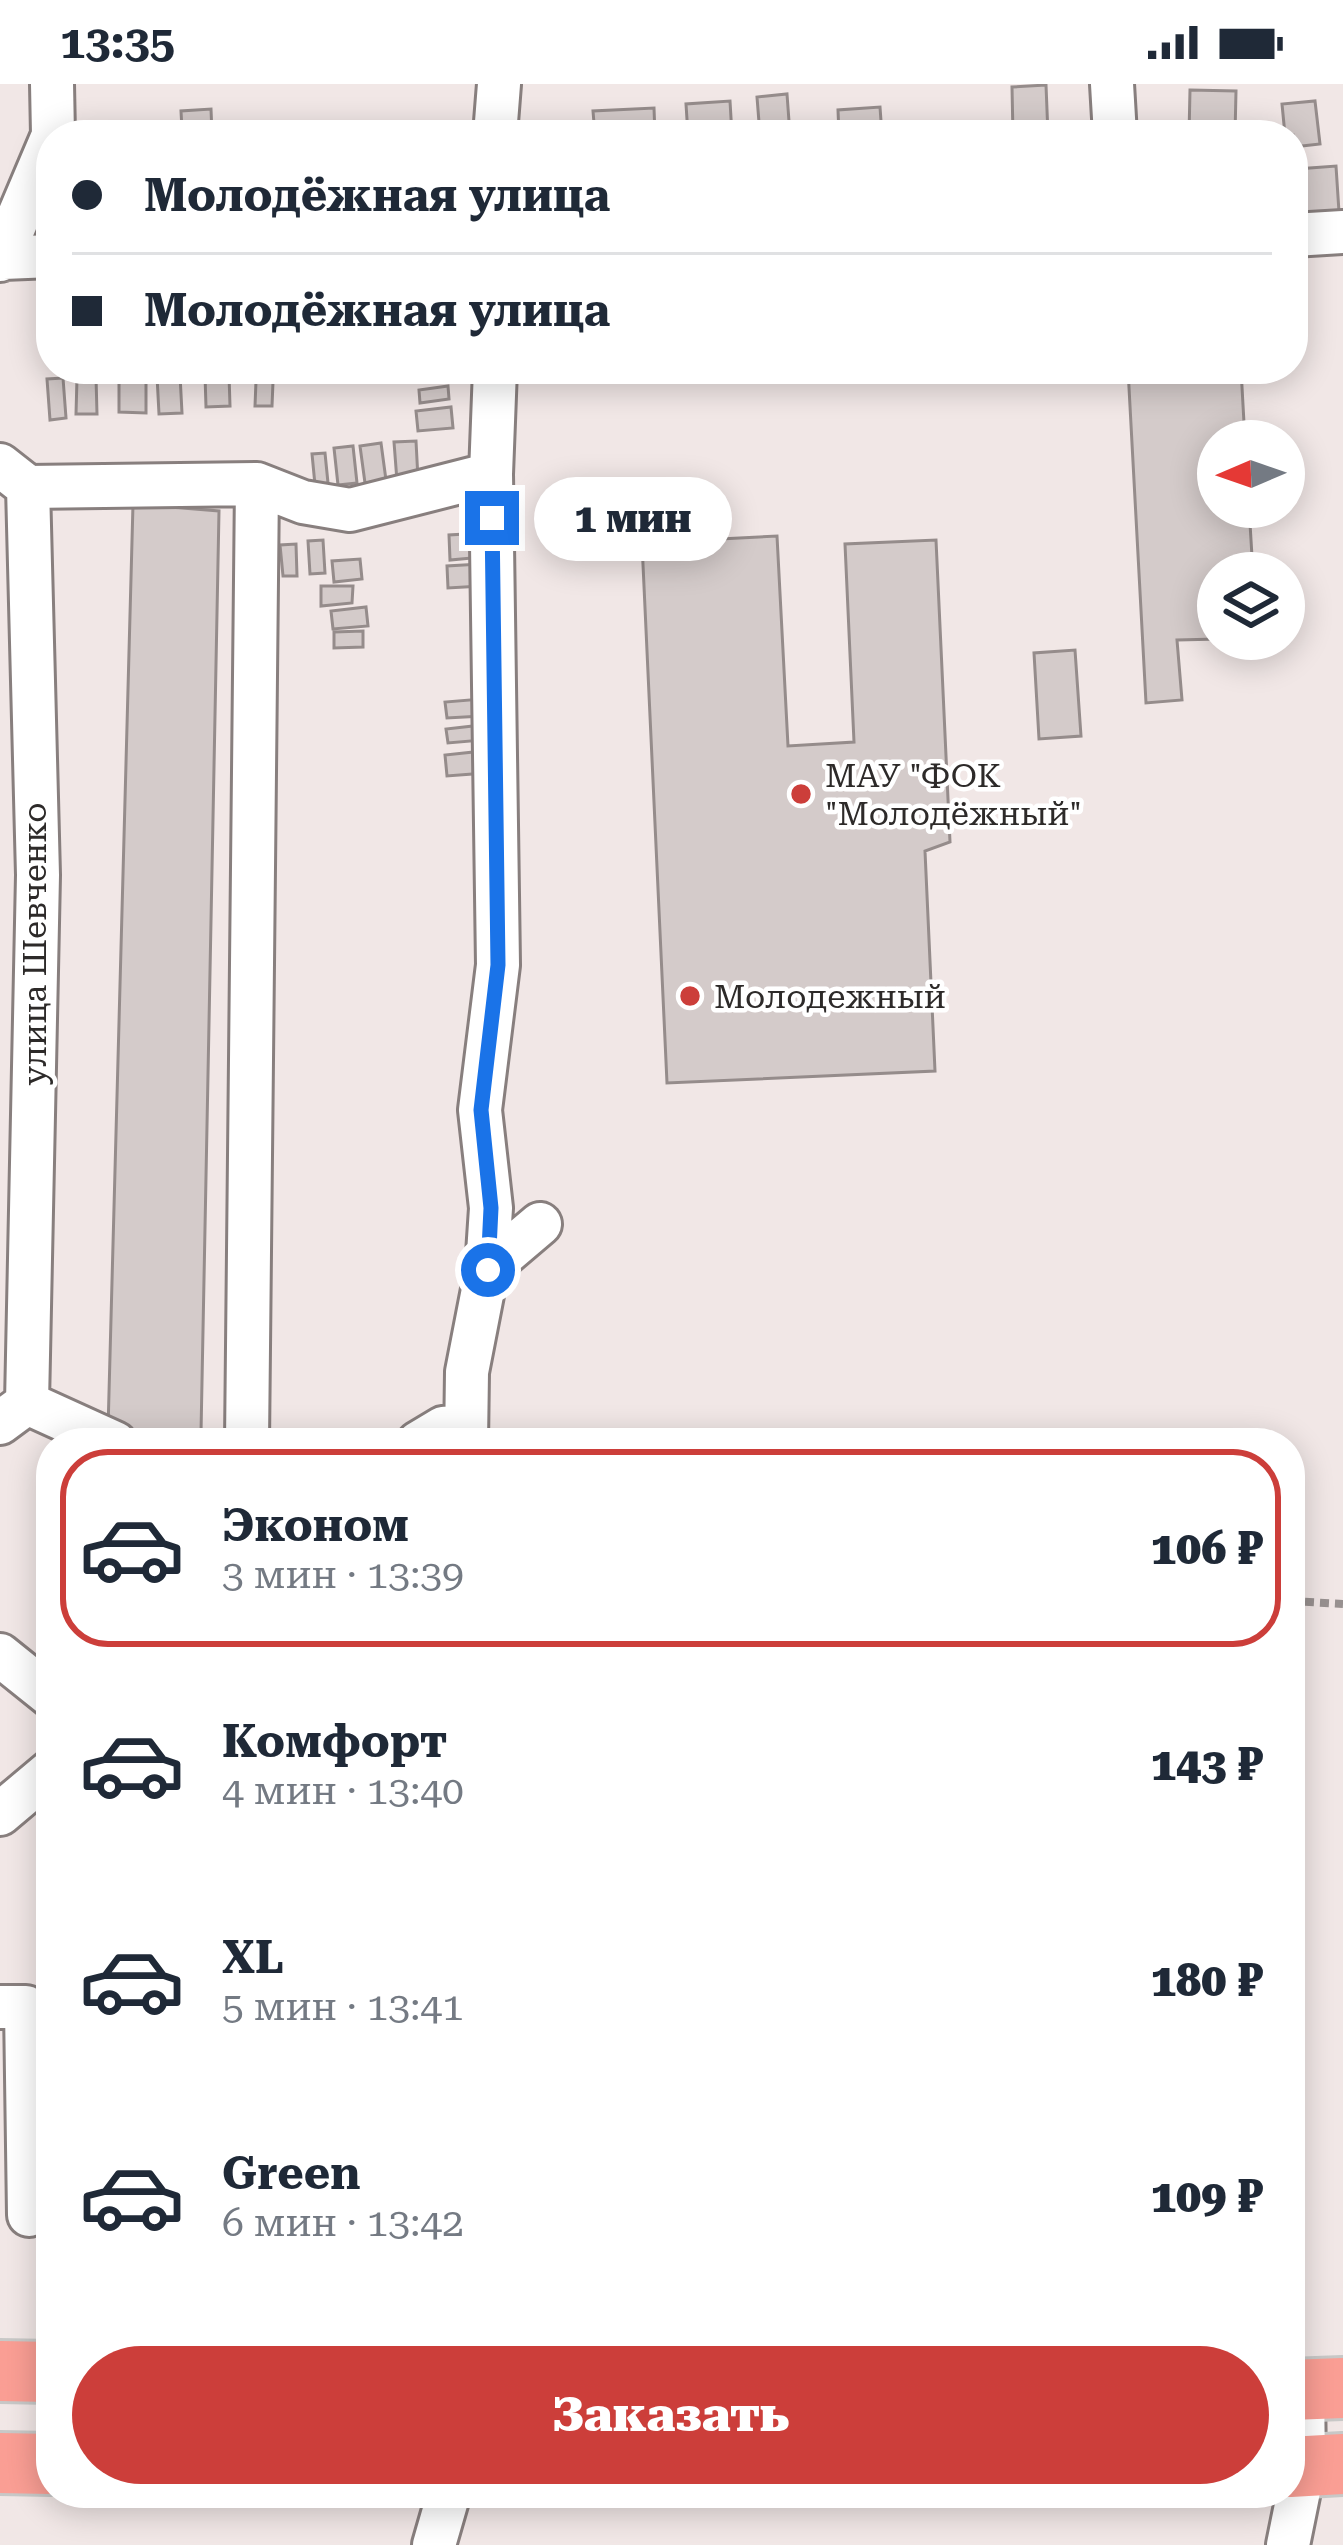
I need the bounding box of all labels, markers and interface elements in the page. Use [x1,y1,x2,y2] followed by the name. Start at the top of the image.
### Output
[60,16,175,69] text: 13:35
[144,169,610,222] text: Молодёжная улица
[144,284,610,337] text: Молодёжная улица
[1197,420,1305,528] north arrow
[1197,420,1305,660] map controls
[534,476,732,560] callout: 1 мин
[465,491,519,545] route end
[574,496,692,542] text: 1 мин
[1197,552,1305,660] button: layers
[825,756,1082,833] place label: МАУ "ФОК "Молодёжный"
[788,781,814,807] marker: МАУ "ФОК "Молодёжный"
[15,803,54,1085] street label: улица Шевченко
[714,977,946,1016] place label: Молодежный
[677,983,703,1009] marker: Молодежный
[461,1243,515,1297] route start
[78,1494,186,1602] icon: car
[222,1499,409,1552] text: Эконом
[1151,1522,1263,1575] text: 106 ₽
[222,1552,464,1598] text: 3 мин · 13:39
[78,1710,186,1818] icon: car
[222,1715,447,1768] text: Комфорт
[1151,1738,1263,1791] text: 143 ₽
[222,1768,464,1814] text: 4 мин · 13:40
[78,1926,186,2034] icon: car
[222,1931,284,1984] text: XL
[1151,1954,1263,2007] text: 180 ₽
[222,1984,464,2030] text: 5 мин · 13:41
[78,2142,186,2250] icon: car
[222,2147,360,2200] text: Green
[1151,2170,1263,2223] text: 109 ₽
[222,2200,464,2246] text: 6 мин · 13:42
[72,2346,1269,2484] button: Заказать

